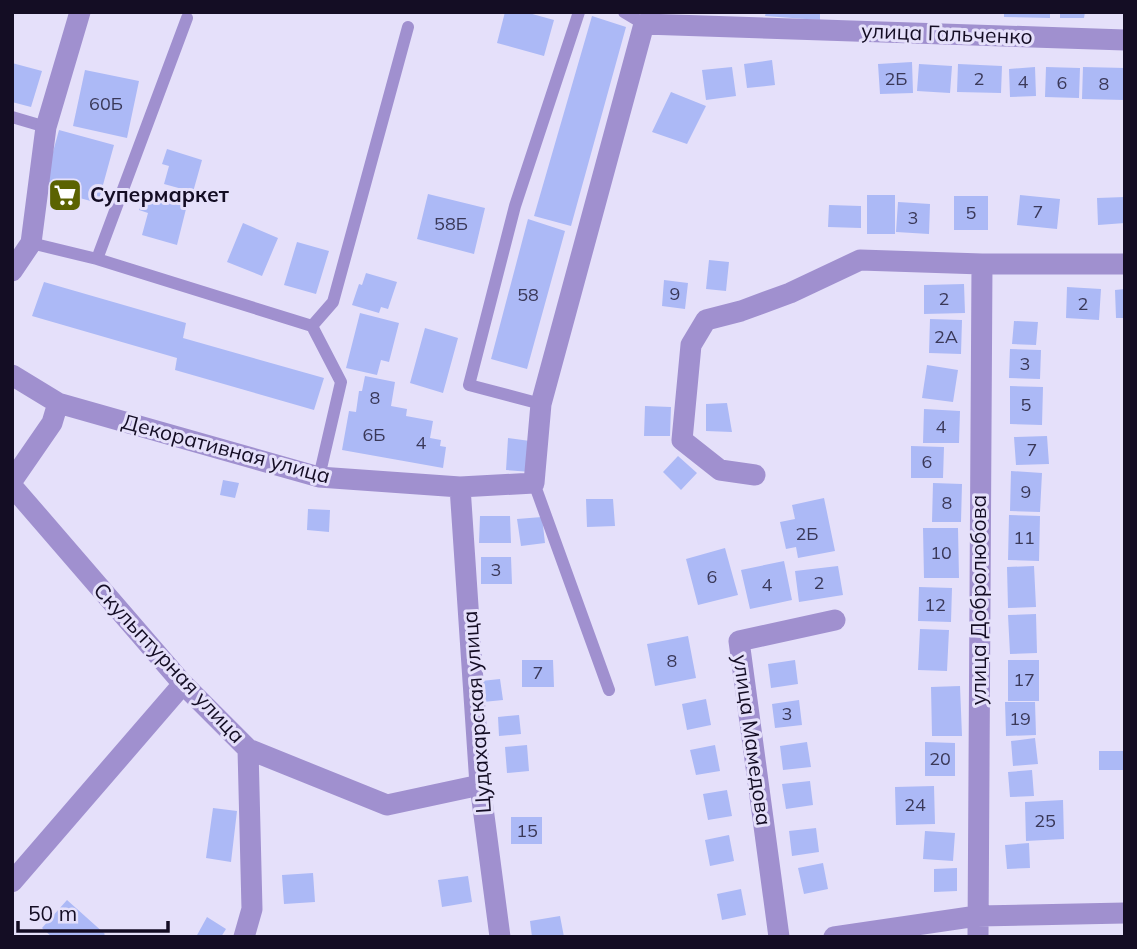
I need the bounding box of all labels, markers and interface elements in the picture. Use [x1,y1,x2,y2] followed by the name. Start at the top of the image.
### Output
[861,17,1033,49] street label: улица Гальченко
[885,67,908,90] house number: 2Б
[974,67,984,90] house number: 2
[1018,70,1029,93] house number: 4
[1057,71,1067,94] house number: 6
[1099,72,1109,95] house number: 8
[89,92,123,115] house number: 60Б
[46,176,84,214] supermarket icon: Супермаркет
[90,181,230,207] place label: Супермаркет
[1033,200,1043,223] house number: 7
[966,201,977,224] house number: 5
[908,206,918,229] house number: 3
[434,212,468,235] house number: 58Б
[670,282,680,305] house number: 9
[517,283,539,306] house number: 58
[939,287,949,310] house number: 2
[1078,292,1088,315] house number: 2
[934,325,958,348] house number: 2А
[1020,352,1030,375] house number: 3
[370,386,380,409] house number: 8
[1021,393,1032,416] house number: 5
[119,408,333,488] street label: Декоративная улица
[936,415,947,438] house number: 4
[363,423,386,446] house number: 6Б
[416,431,427,454] house number: 4
[1027,438,1037,461] house number: 7
[922,450,932,473] house number: 6
[1021,480,1031,503] house number: 9
[942,491,952,514] house number: 8
[965,495,991,705] street label: улица Добролюбова
[796,522,819,545] house number: 2Б
[1013,526,1035,549] house number: 11
[930,541,952,564] house number: 10
[491,558,501,581] house number: 3
[707,565,717,588] house number: 6
[814,571,824,594] house number: 2
[762,573,773,596] house number: 4
[89,577,251,748] street label: Скульптурная улица
[924,593,946,616] house number: 12
[456,610,496,814] street label: Цудахарская улица
[667,649,677,672] house number: 8
[728,653,778,827] street label: улица Мамедова
[533,661,543,684] house number: 7
[1013,668,1035,691] house number: 17
[782,702,792,725] house number: 3
[1009,707,1031,730] house number: 19
[929,747,951,770] house number: 20
[904,793,926,816] house number: 24
[1034,809,1056,832] house number: 25
[516,819,538,842] house number: 15
[18,890,168,934] scale bar
[28,900,77,926] text: 50 m

